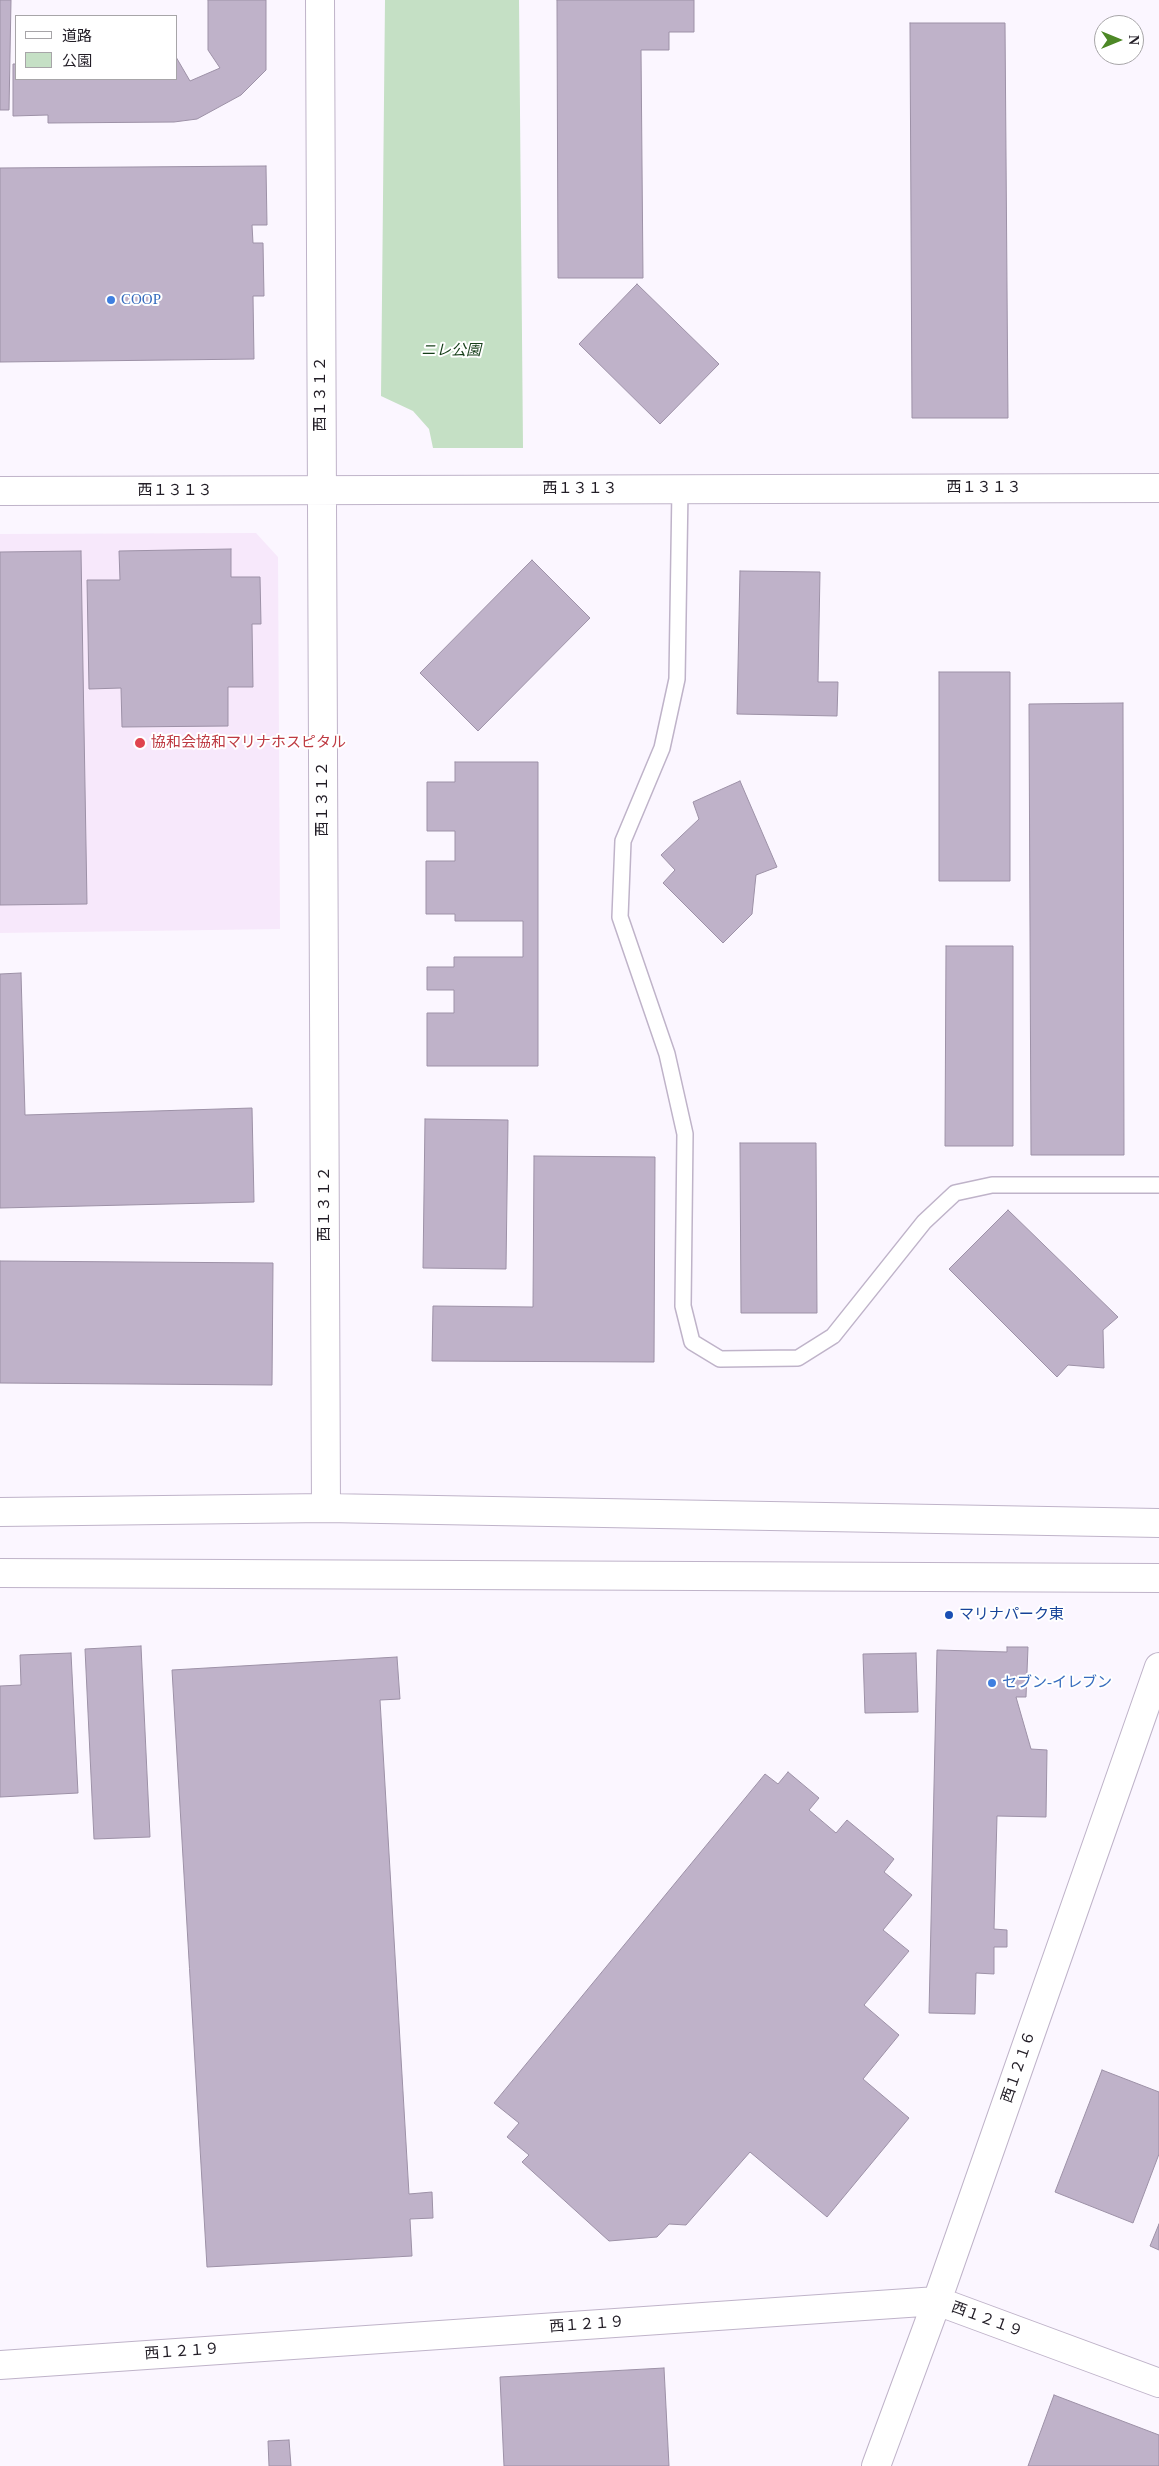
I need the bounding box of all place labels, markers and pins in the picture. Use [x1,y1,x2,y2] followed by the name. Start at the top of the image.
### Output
[121,291,161,309] place label: COOP
[105,294,117,306] marker: COOP
[151,734,346,752] place label: 協和会協和マリナホスピタル
[133,736,147,750] marker: 協和会協和マリナホスピタル
[959,1606,1064,1624] place label: マリナパーク東
[943,1609,955,1621] marker: マリナパーク東
[1002,1674,1112,1692] place label: セブン-イレブン
[986,1677,998,1689] marker: セブン-イレブン

